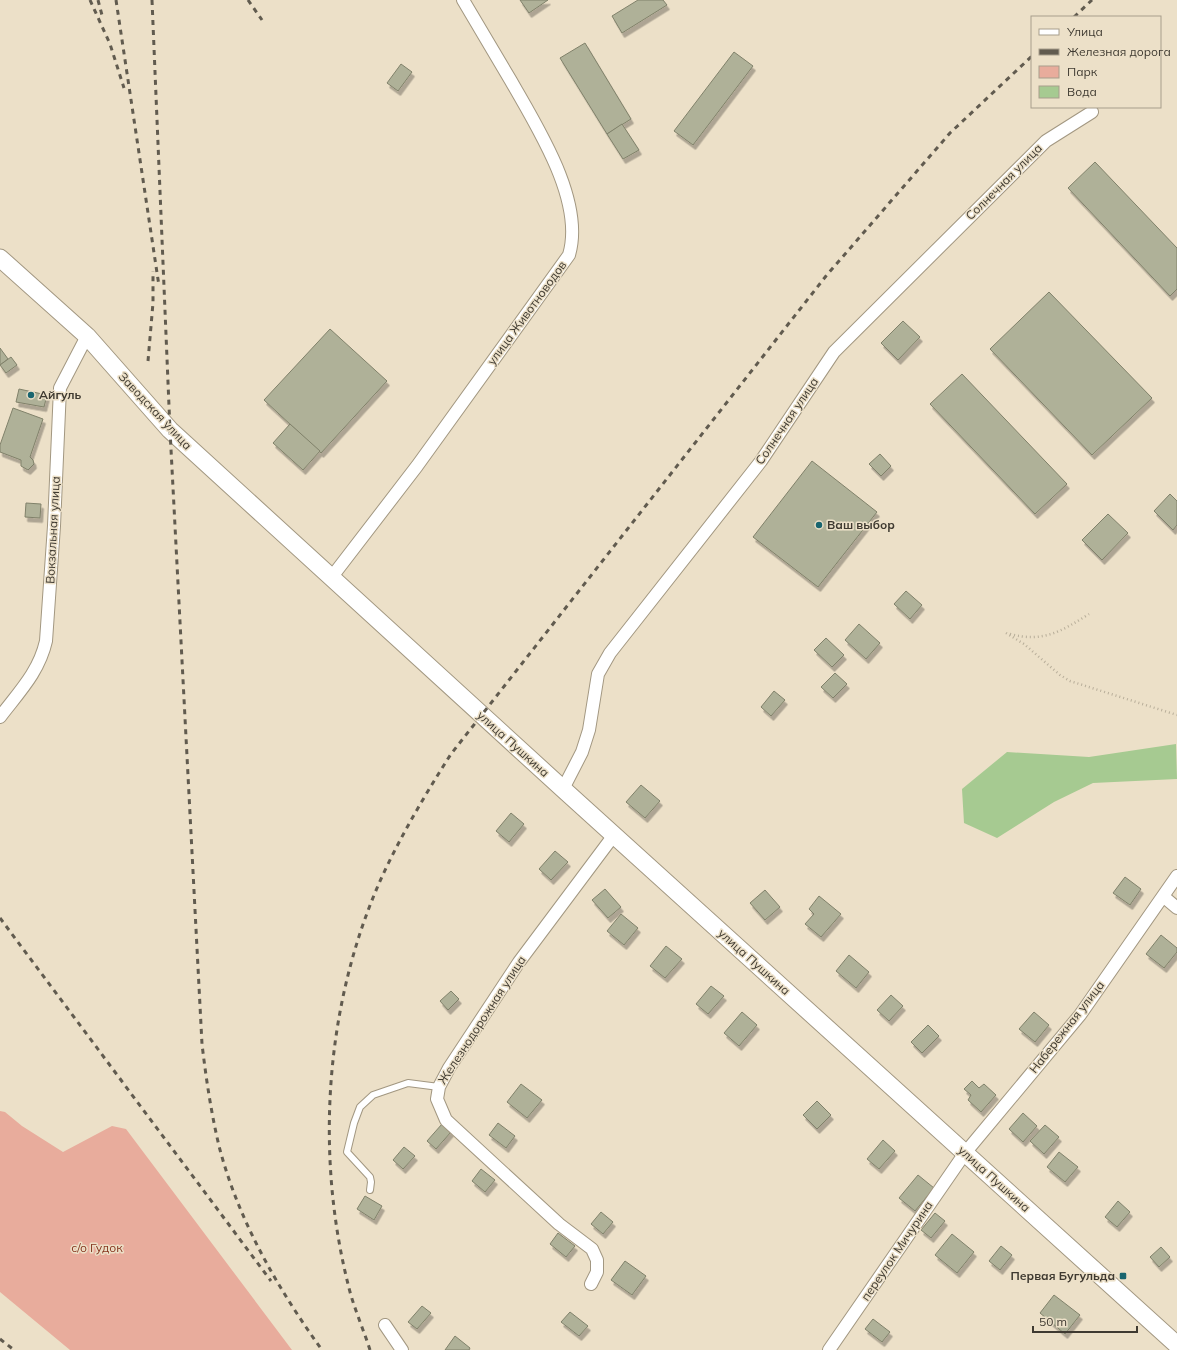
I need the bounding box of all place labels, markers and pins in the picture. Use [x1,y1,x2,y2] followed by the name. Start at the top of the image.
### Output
[39,387,82,402] place label: Айгуль
[26,390,36,400] marker: Айгуль
[827,517,895,532] place label: Ваш выбор
[814,520,824,530] marker: Ваш выбор
[1011,1268,1115,1283] place label: Первая Бугульда
[1118,1271,1128,1281] marker: Первая Бугульда

